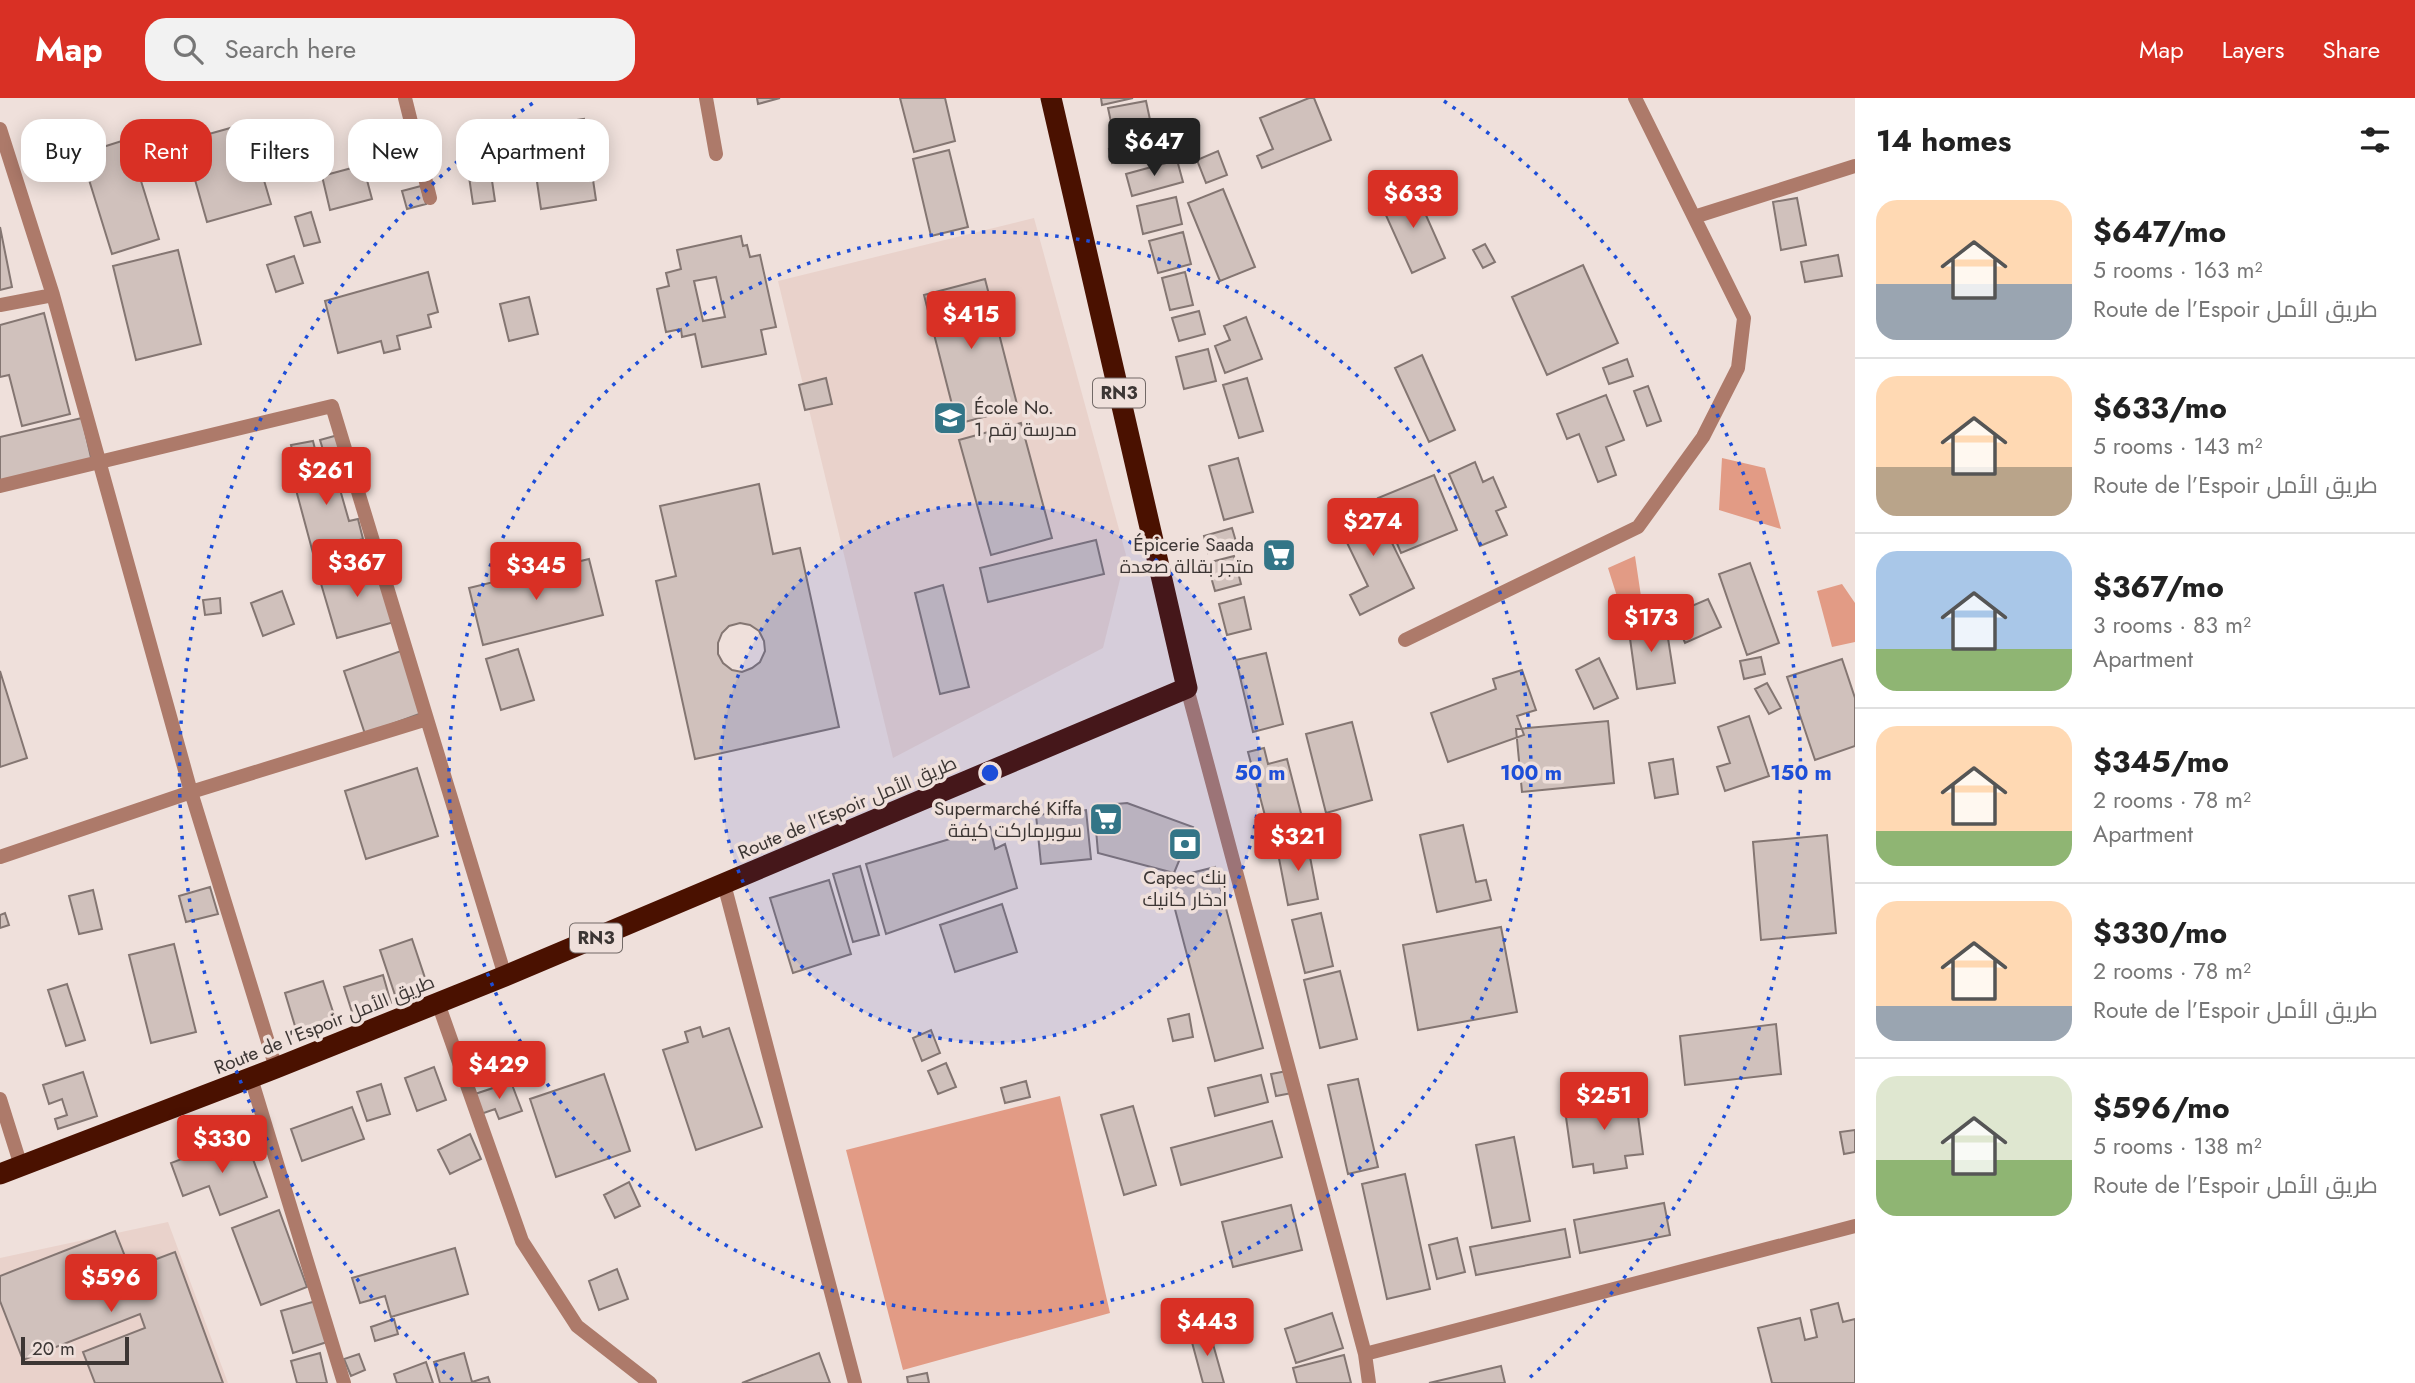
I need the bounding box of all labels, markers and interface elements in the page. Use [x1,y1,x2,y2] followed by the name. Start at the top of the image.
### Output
[145,18,635,81] search box
[35,26,103,73] text: Map
[169,30,207,68] icon: search
[225,30,356,68] text: Search here
[2139,32,2184,67] text: Map
[2222,32,2284,67] text: Layers
[2322,32,2380,67] text: Share
[1113,118,1195,178] pin: $647
[21,119,106,182] chip: Buy
[120,119,212,182] chip: Rent
[226,119,334,182] chip: Filters
[348,119,442,182] chip: New
[456,119,609,182] chip: Apartment
[1876,119,2011,162] text: 14 homes
[2356,121,2394,159] icon: filters
[1124,124,1184,158] text: $647
[1372,170,1454,230] pin: $633
[1384,176,1442,210] text: $633
[2093,210,2226,253] text: $647/mo
[1932,228,2016,312] icon: home
[2093,253,2262,287] text: 5 rooms · 163 m²
[930,292,1012,351] pin: $415
[2093,292,2378,326] text: Route de l’Espoir طريق الأمل
[943,297,999,331] text: $415
[1093,379,1145,408] road number: RN3
[2093,386,2227,429] text: $633/mo
[974,394,1077,443] place label: École No. 1 مدرسة رقم
[931,399,969,437] school or university icon: École No. 1 مدرسة رقم
[1932,404,2016,488] icon: home
[2093,429,2263,463] text: 5 rooms · 143 m²
[285,448,367,507] pin: $261
[298,453,354,487] text: $261
[2093,468,2378,502] text: Route de l’Espoir طريق الأمل
[1332,498,1414,558] pin: $274
[1343,504,1403,538] text: $274
[1120,531,1254,580] place label: Épicerie Saada متجر بقالة صعدة
[1260,536,1298,574] supermarket icon: Épicerie Saada متجر بقالة صعدة
[316,540,398,599] pin: $367
[495,542,577,602] pin: $345
[328,545,386,579] text: $367
[506,548,566,582] text: $345
[2093,565,2224,608] text: $367/mo
[1932,579,2016,663] icon: home
[1610,594,1692,654] pin: $173
[1624,600,1678,634] text: $173
[2093,608,2251,642] text: 3 rooms · 83 m²
[2093,642,2193,676] text: Apartment
[2093,740,2229,783] text: $345/mo
[734,749,961,866] street label: Route de l’Espoir طريق الأمل
[1932,754,2016,838] icon: home
[1235,758,1285,788] text: 50 m
[1500,758,1562,788] text: 100 m
[1770,758,1832,788] text: 150 m
[978,761,1002,785] centre of rings
[2093,783,2251,817] text: 2 rooms · 78 m²
[934,795,1082,844] place label: Supermarché Kiffa سوبرماركت كيفة
[1087,800,1125,838] supermarket icon: Supermarché Kiffa سوبرماركت كيفة
[1257,814,1339,873] pin: $321
[2093,817,2193,851] text: Apartment
[1270,819,1326,853] text: $321
[1166,825,1204,863] bank icon: Capec بنك ادخار كانيك
[1143,864,1227,913] place label: Capec بنك ادخار كانيك
[2093,911,2227,954] text: $330/mo
[570,924,622,952] road number: RN3
[1932,929,2016,1013] icon: home
[2093,954,2251,988] text: 2 rooms · 78 m²
[210,968,438,1081] street label: Route de l’Espoir طريق الأمل
[2093,993,2378,1027] text: Route de l’Espoir طريق الأمل
[458,1042,540,1101] pin: $429
[469,1047,529,1081] text: $429
[1563,1072,1645,1132] pin: $251
[1576,1078,1632,1112] text: $251
[2093,1086,2230,1129] text: $596/mo
[1932,1104,2016,1188] icon: home
[181,1116,263,1175] pin: $330
[193,1121,251,1155] text: $330
[2093,1129,2262,1163] text: 5 rooms · 138 m²
[2093,1168,2378,1202] text: Route de l’Espoir طريق الأمل
[70,1254,152,1314] pin: $596
[81,1260,141,1294] text: $596
[1166,1298,1248,1358] pin: $443
[1177,1304,1237,1338] text: $443
[21,1334,130,1366] scale bar
[32,1335,75,1362] text: 20 m

